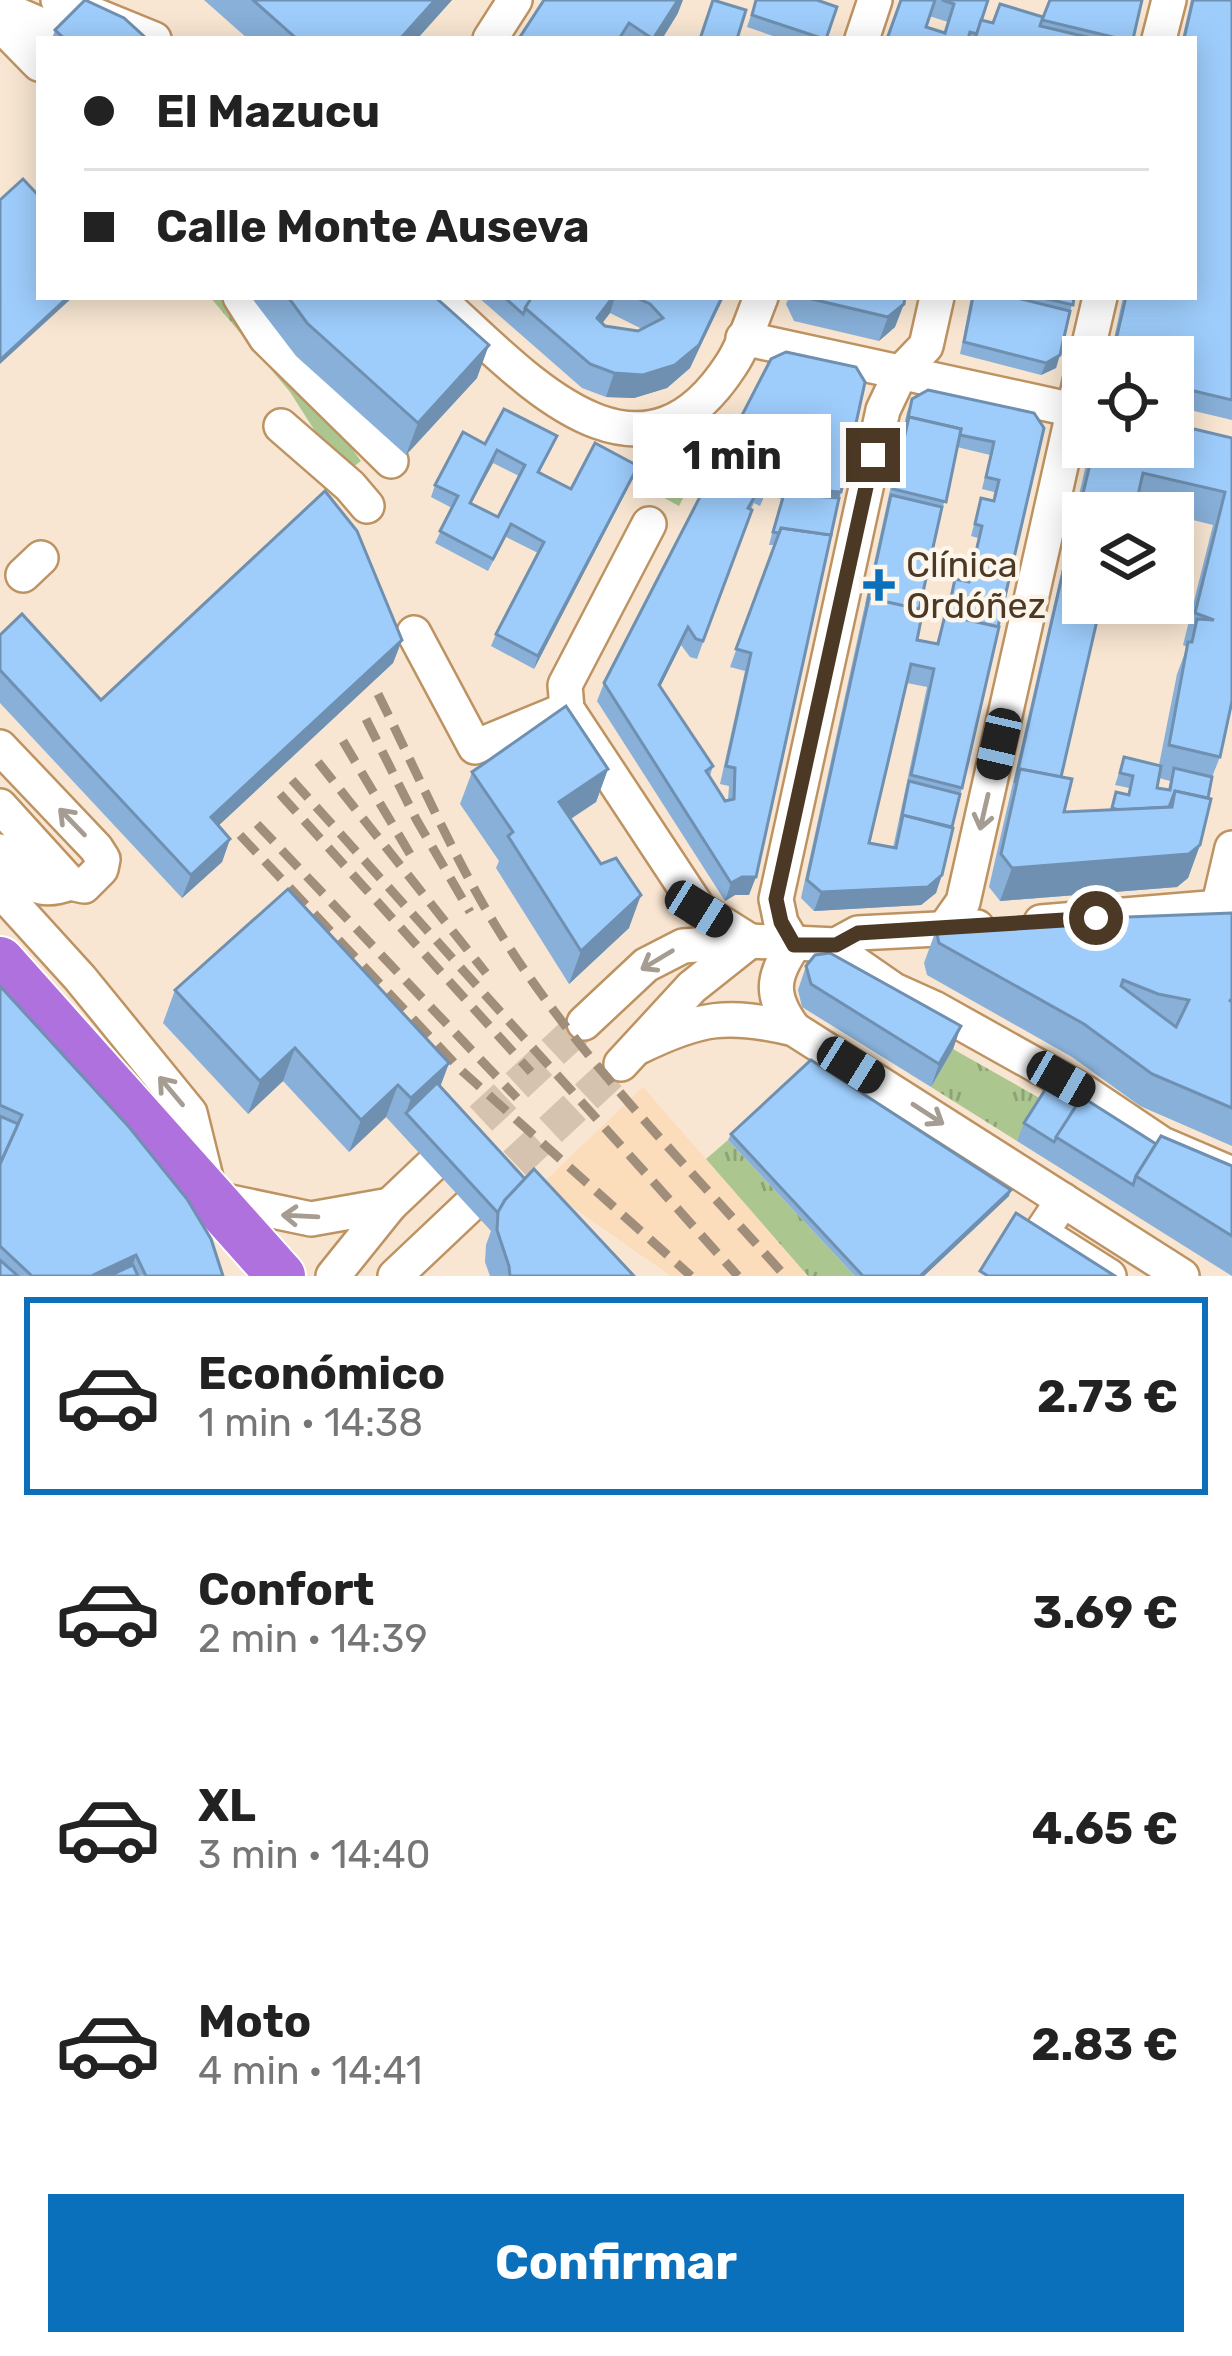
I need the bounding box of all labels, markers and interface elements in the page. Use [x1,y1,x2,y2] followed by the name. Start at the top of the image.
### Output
[156,85,380,138] text: El Mazucu
[156,200,590,253] text: Calle Monte Auseva
[1062,336,1194,624] map controls
[1062,336,1194,468] button: locate
[633,413,831,497] callout: 1 min
[846,428,900,482] route end
[682,433,782,479] text: 1 min
[1062,492,1194,624] button: layers
[906,543,1046,627] place label: Clínica Ordóñez
[863,569,895,601] marker: Clínica Ordóñez
[973,705,1025,783] car
[972,792,994,830] one-way arrow
[59,808,87,838] one-way arrow
[659,875,739,943] car
[1069,891,1123,945] route start
[641,948,675,972] one-way arrow
[811,1031,891,1099] car
[1021,1045,1101,1113] car
[158,1076,186,1107] one-way arrow
[911,1102,945,1126] one-way arrow
[281,1205,320,1228] one-way arrow
[54,1342,162,1450] icon: car
[198,1347,445,1400] text: Económico
[1037,1370,1178,1423] text: 2.73 €
[198,1400,423,1446] text: 1 min · 14:38
[54,1558,162,1666] icon: car
[198,1563,374,1616] text: Confort
[1033,1586,1178,1639] text: 3.69 €
[198,1616,428,1662] text: 2 min · 14:39
[54,1774,162,1882] icon: car
[198,1779,256,1832] text: XL
[1032,1802,1178,1855] text: 4.65 €
[198,1832,431,1878] text: 3 min · 14:40
[54,1990,162,2098] icon: car
[198,1995,311,2048] text: Moto
[1031,2018,1178,2071] text: 2.83 €
[198,2048,423,2094] text: 4 min · 14:41
[48,2194,1184,2332] button: Confirmar

